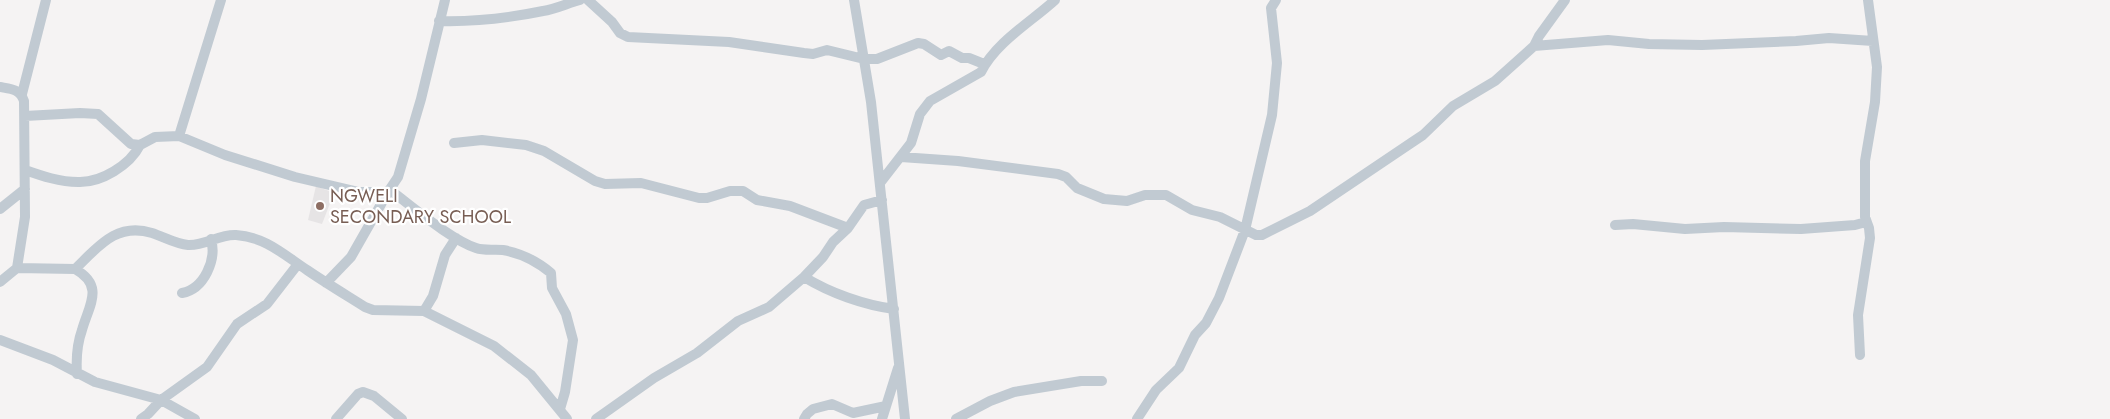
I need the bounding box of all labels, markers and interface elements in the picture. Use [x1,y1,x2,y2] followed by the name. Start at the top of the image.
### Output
[330,183,511,230] place label: NGWELI SECONDARY SCHOOL
[314,200,326,212] marker: NGWELI SECONDARY SCHOOL

